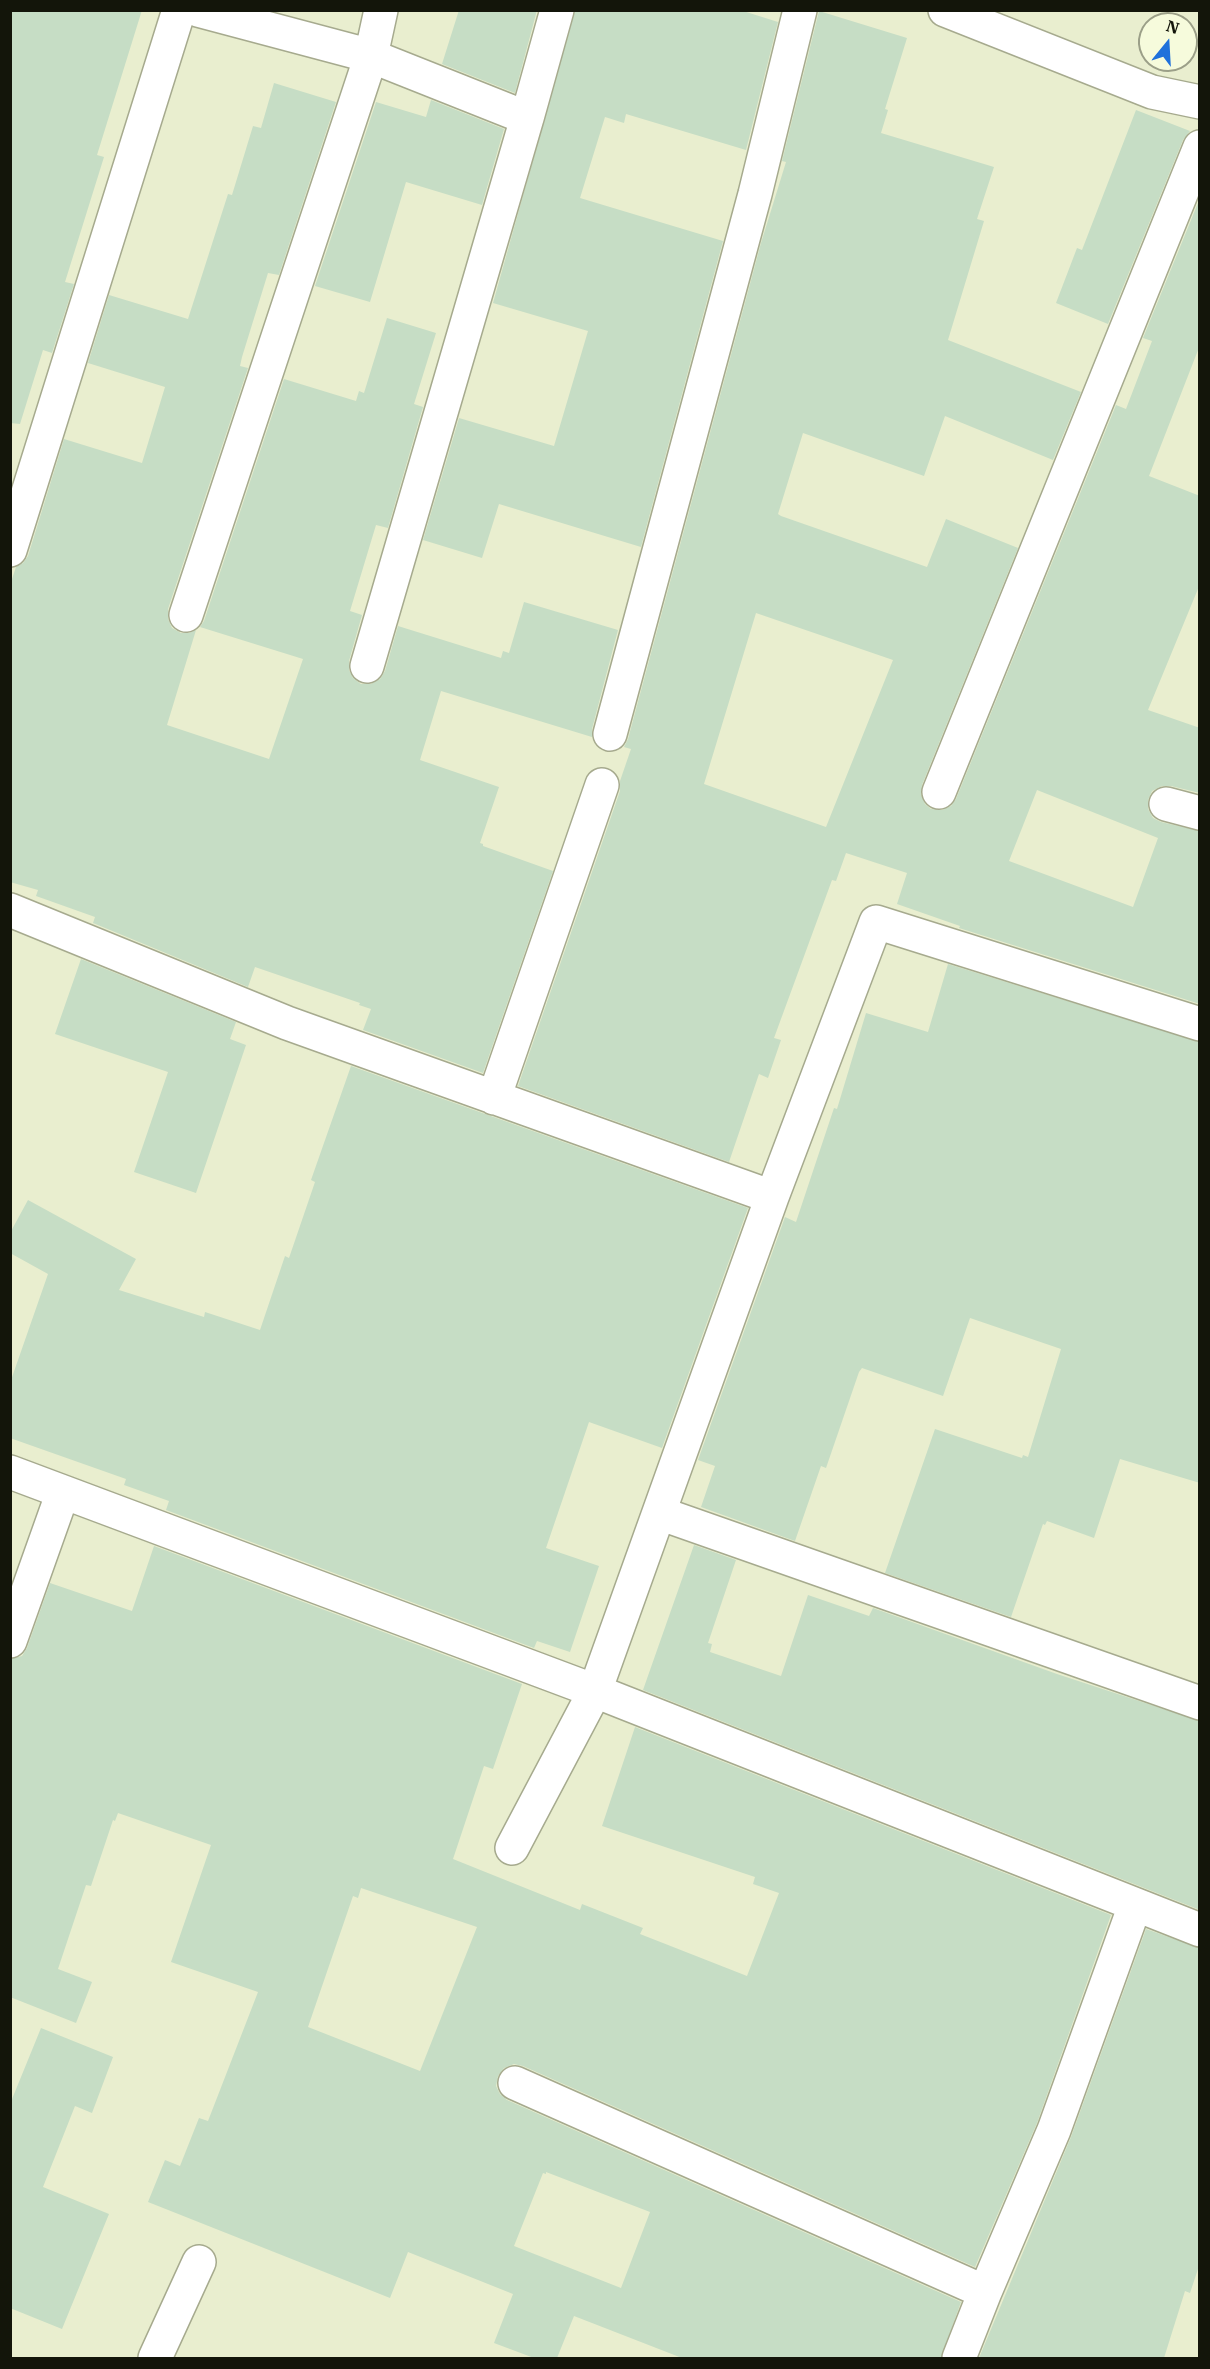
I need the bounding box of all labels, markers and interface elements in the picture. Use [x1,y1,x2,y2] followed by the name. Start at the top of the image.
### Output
[1138,12,1198,72] north arrow
[1164,15,1182,38] text: N

